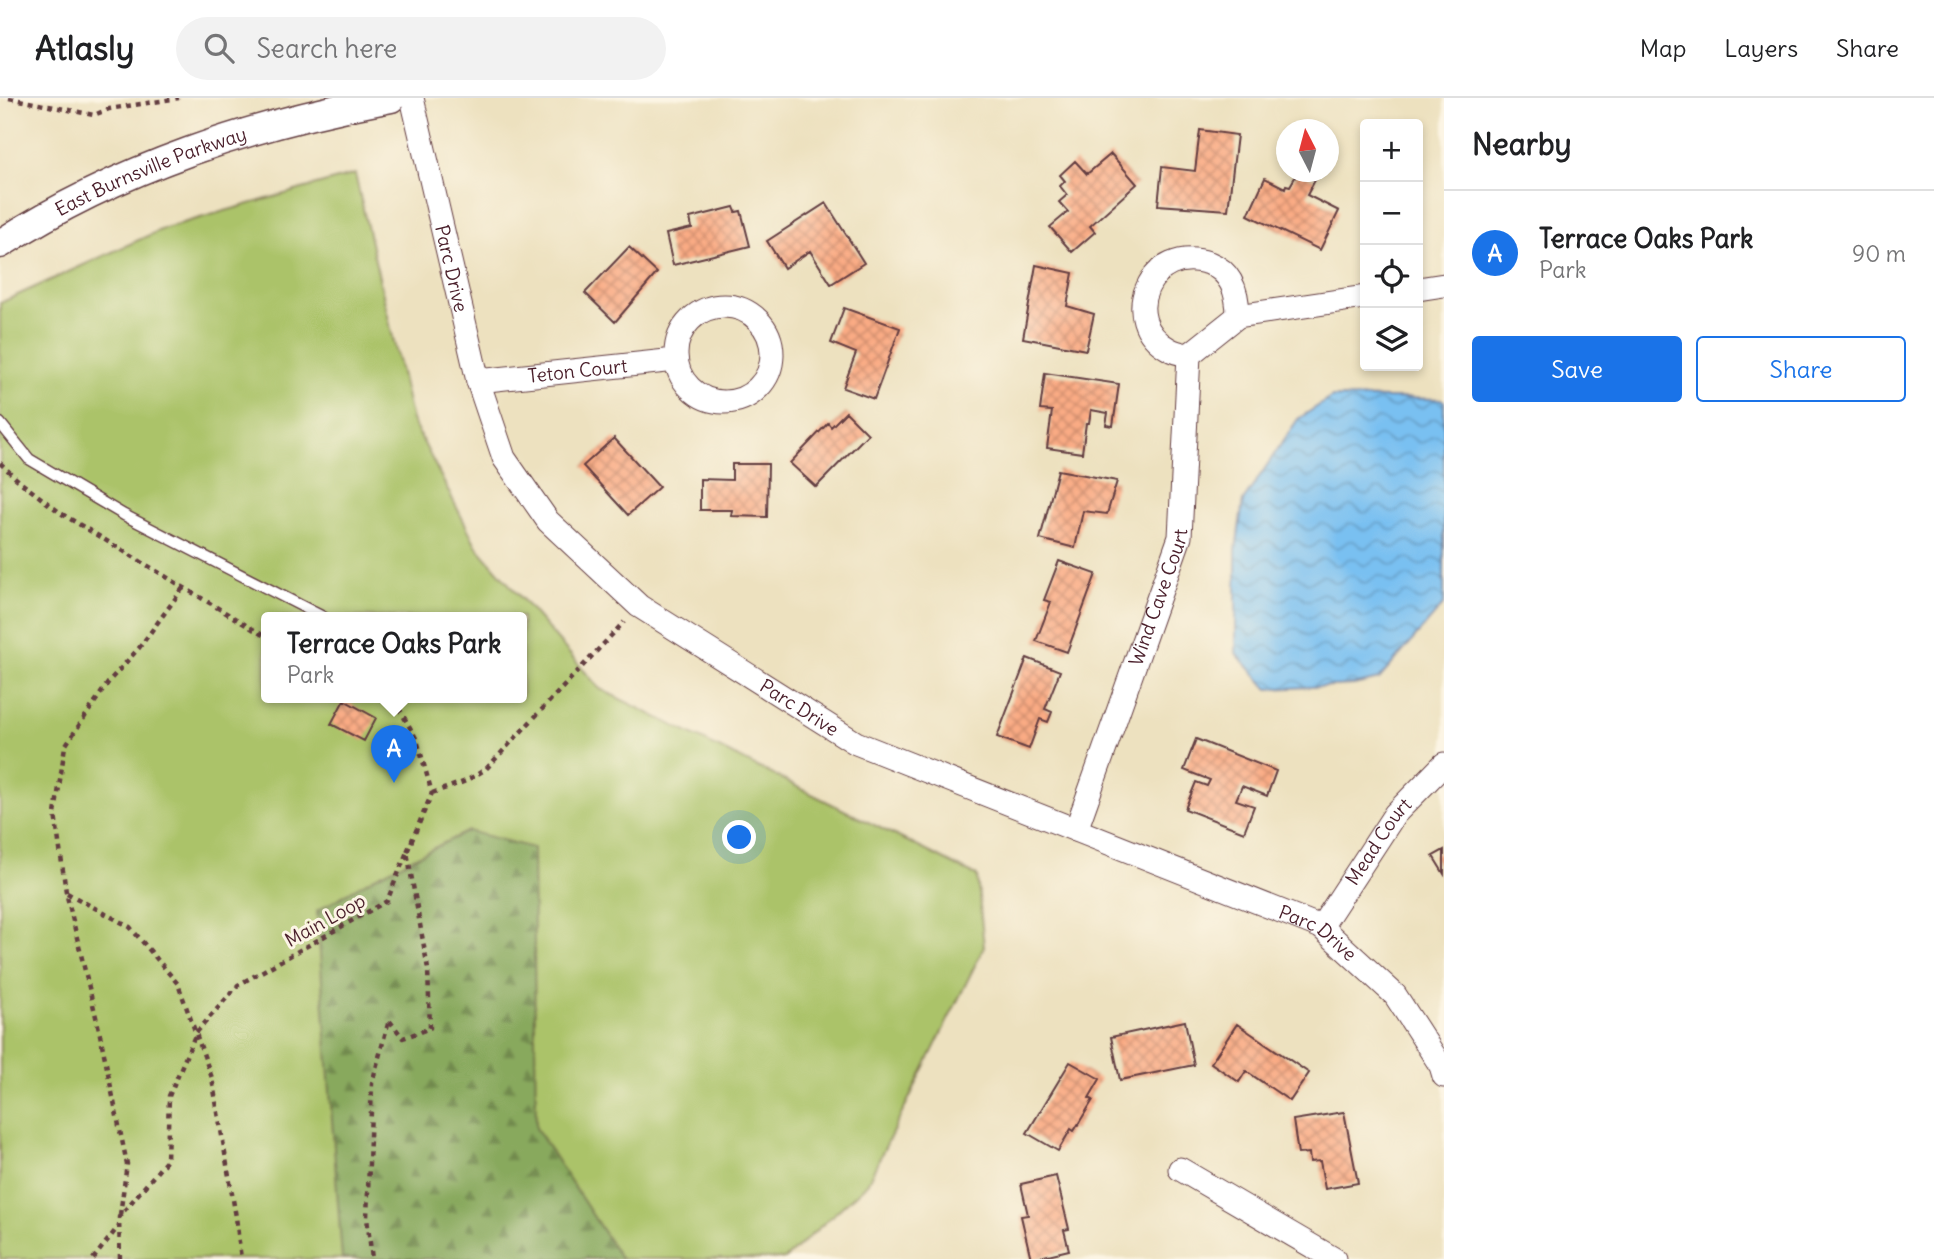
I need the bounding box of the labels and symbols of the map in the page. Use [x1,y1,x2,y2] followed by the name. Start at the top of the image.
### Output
[1276,119,1339,182] north arrow
[51,121,249,221] street label: East Burnsville Parkway
[430,223,473,314] street label: Parc Drive
[527,353,628,388] street label: Teton Court
[1123,528,1192,669] street label: Wind Cave Court
[756,674,843,741] street label: Parc Drive
[371,725,417,783] pin: A
[1340,793,1416,889] street label: Mead Court
[722,820,756,854] your location
[281,888,369,952] street label: Main Loop
[1275,900,1362,966] street label: Parc Drive

